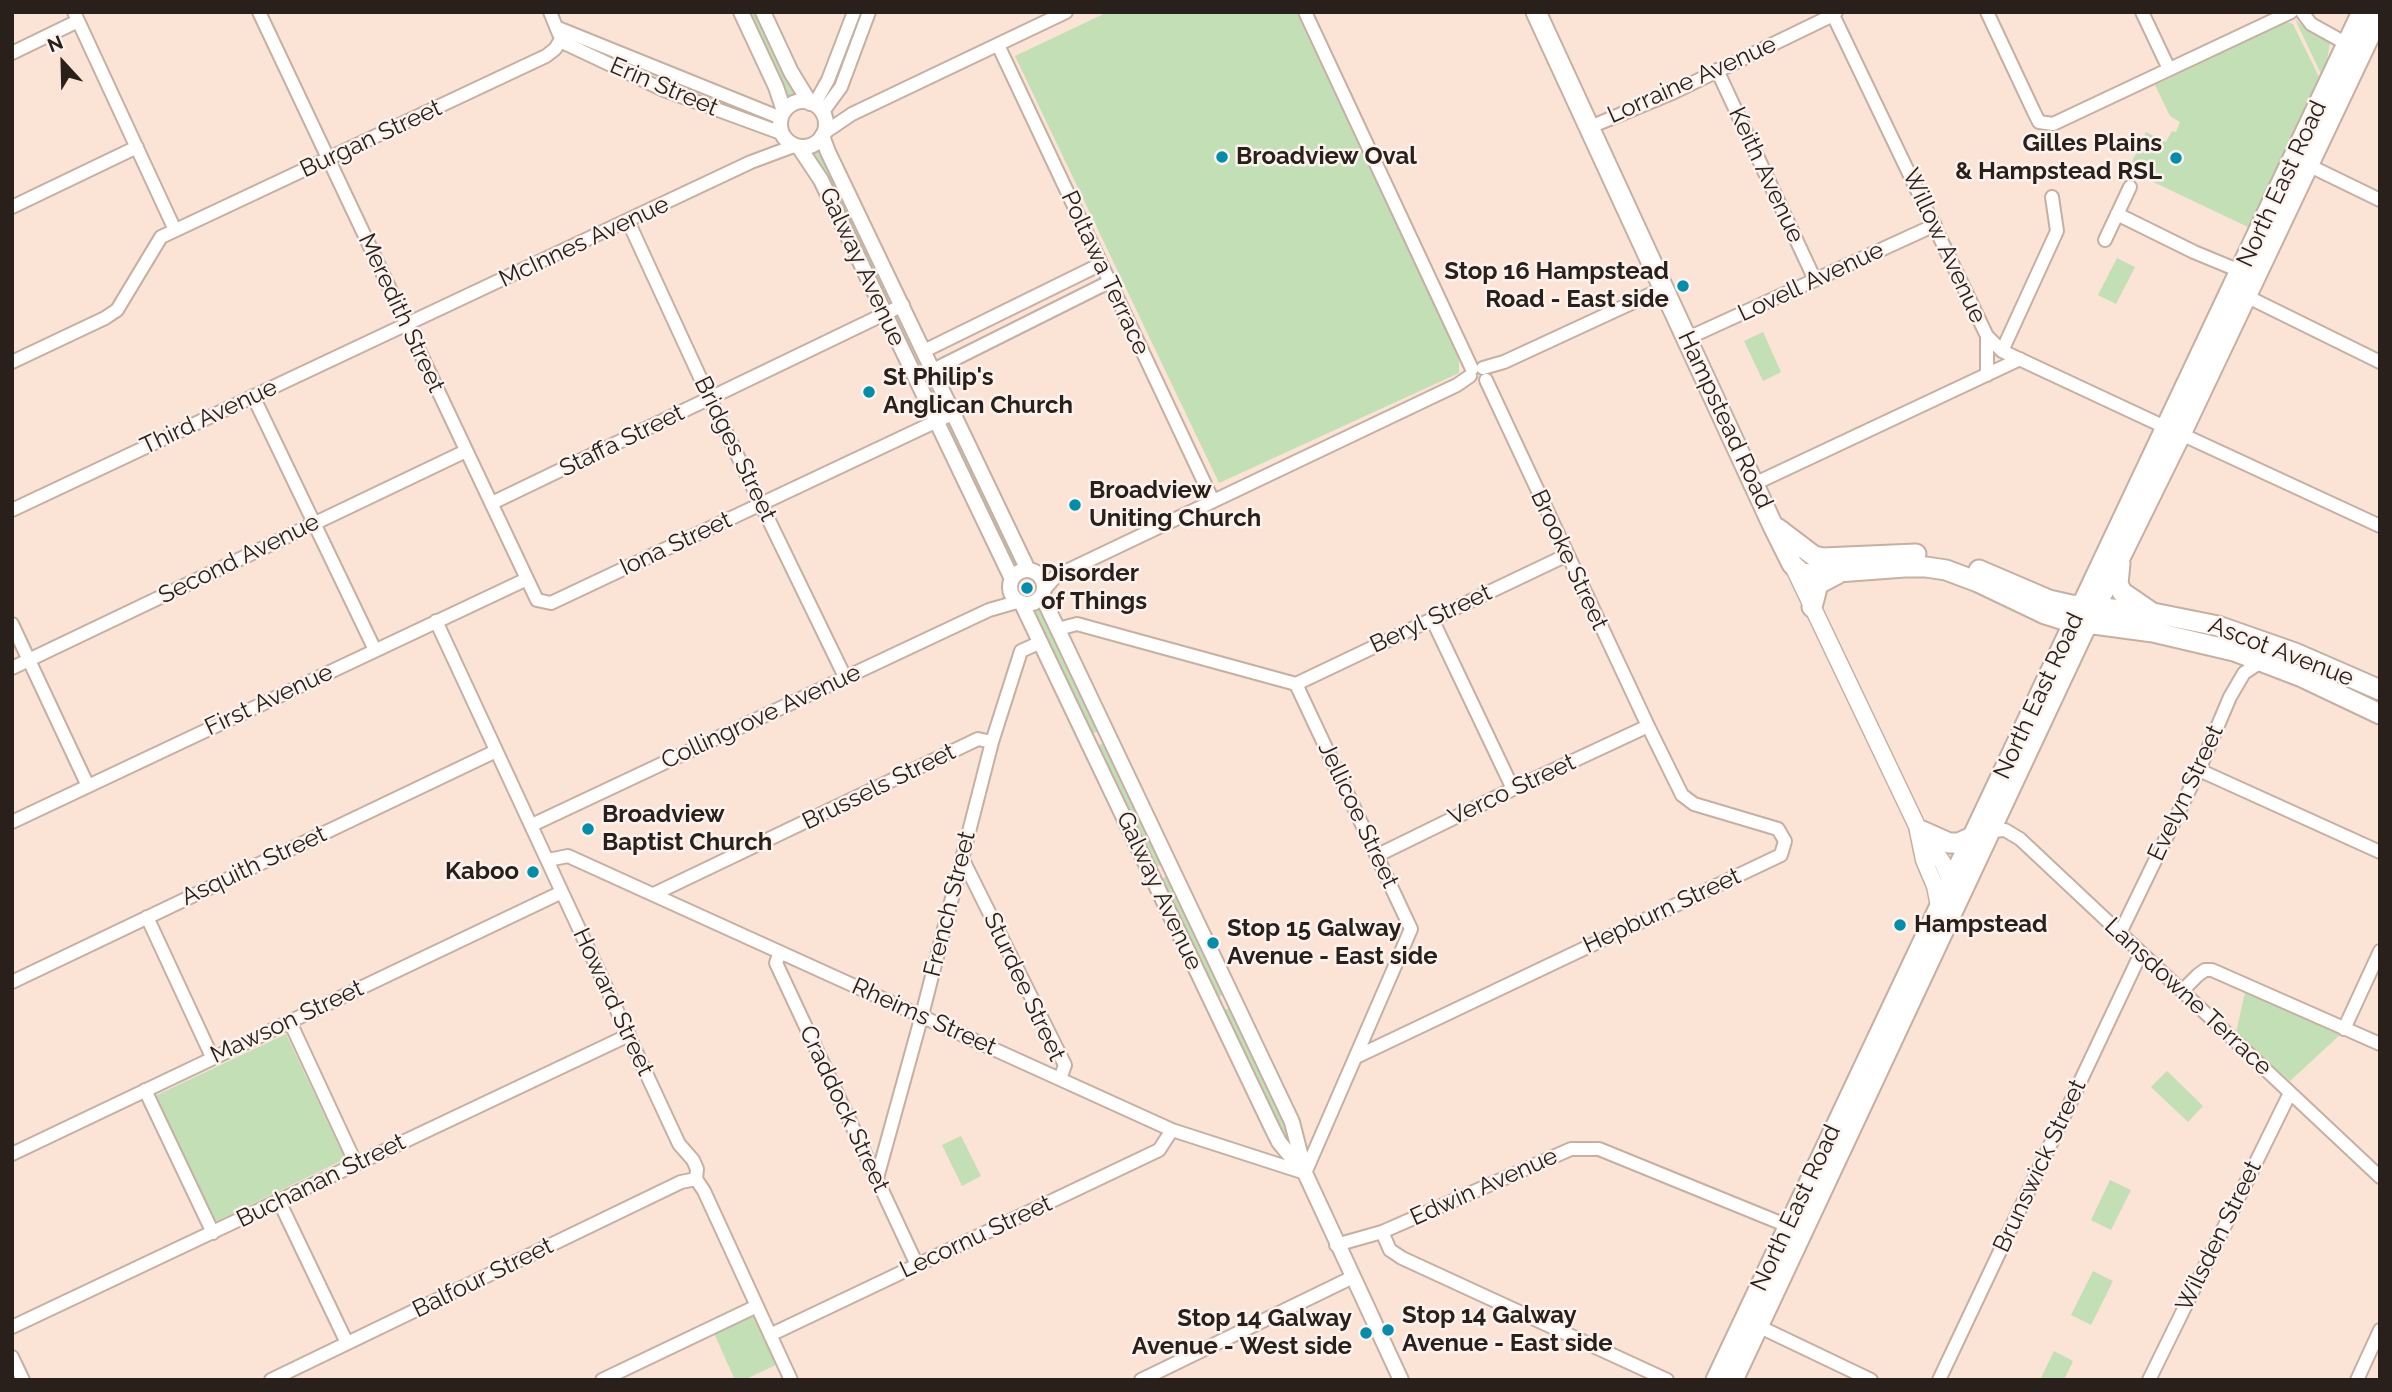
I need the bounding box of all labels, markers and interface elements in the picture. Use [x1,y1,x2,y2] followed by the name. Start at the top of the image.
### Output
[28,28,98,98] north arrow
[1603,30,1781,130] street label: Lorraine Avenue
[44,31,66,56] text: N
[606,51,722,123] street label: Erin Street
[296,94,446,184] street label: Burgan Street
[2231,96,2333,272] street label: North East Road
[1722,103,1810,247] street label: Keith Avenue
[1955,130,2162,186] place label: Gilles Plains & Hampstead RSL
[1236,143,1417,171] place label: Broadview Oval
[1214,149,1230,165] marker: Broadview Oval
[2168,150,2184,166] marker: Gilles Plains & Hampstead RSL
[1896,164,1992,328] street label: Willow Avenue
[813,183,911,351] street label: Galway Avenue
[1054,186,1156,360] street label: Poltawa Terrace
[495,190,673,294] street label: McInnes Avenue
[352,229,450,397] street label: Meredith Street
[1734,236,1888,328] street label: Lovell Avenue
[1444,258,1669,314] place label: Stop 16 Hampstead Road - East side
[1675,278,1691,294] marker: Stop 16 Hampstead Road - East side
[1671,327,1779,513] street label: Hampstead Road
[883,364,1073,420] place label: St Philip's Anglican Church
[687,372,783,526] street label: Bridges Street
[136,373,282,461] street label: Third Avenue
[861,384,877,400] marker: St Philip's Anglican Church
[555,398,689,484] street label: Staffa Street
[1089,477,1261,533] place label: Broadview Uniting Church
[1524,485,1614,635] street label: Brooke Street
[1067,497,1083,513] marker: Broadview Uniting Church
[616,506,736,582] street label: Iona Street
[154,508,324,610] street label: Second Avenue
[1041,560,1147,616] place label: Disorder of Things
[1366,578,1496,660] street label: Beryl Street
[1019,580,1035,596] marker: Disorder of Things
[1988,608,2090,784] street label: North East Road
[2204,611,2358,693] street label: Ascot Avenue
[200,658,338,742] street label: First Avenue
[657,658,865,776] street label: Collingrove Avenue
[2142,721,2230,865] street label: Evelyn Street
[1312,737,1404,893] street label: Jellicoe Street
[798,738,960,836] street label: Brussels Street
[1444,748,1580,832] street label: Verco Street
[602,801,772,857] place label: Broadview Baptist Church
[1110,807,1208,975] street label: Galway Avenue
[177,820,331,912] street label: Asquith Street
[580,821,596,837] marker: Broadview Baptist Church
[918,828,982,980] street label: French Street
[445,858,519,886] place label: Kaboo
[1579,862,1745,960] street label: Hepburn Street
[525,864,541,880] marker: Kaboo
[977,908,1071,1066] street label: Sturdee Street
[1914,911,2048,939] place label: Hampstead
[2098,912,2278,1082] street label: Lansdowne Terrace
[1227,915,1438,971] place label: Stop 15 Galway Avenue - East side
[1892,917,1908,933] marker: Hampstead
[566,924,660,1080] street label: Howard Street
[1205,935,1221,951] marker: Stop 15 Galway Avenue - East side
[847,972,1001,1062] street label: Rheims Street
[206,974,368,1070] street label: Mawson Street
[793,1021,895,1197] street label: Craddock Street
[1987,1075,2093,1257] street label: Brunswick Street
[1745,1120,1847,1296] street label: North East Road
[232,1128,410,1234] street label: Buchanan Street
[1406,1142,1562,1232] street label: Edwin Avenue
[2170,1156,2268,1316] street label: Wilsden Street
[895,1189,1057,1285] street label: Lecornu Street
[408,1232,558,1324] street label: Balfour Street
[1402,1302,1613,1358] place label: Stop 14 Galway Avenue - East side
[1132,1305,1352,1361] place label: Stop 14 Galway Avenue - West side
[1380,1322,1396,1338] marker: Stop 14 Galway Avenue - East side
[1358,1325,1374,1341] marker: Stop 14 Galway Avenue - West side

